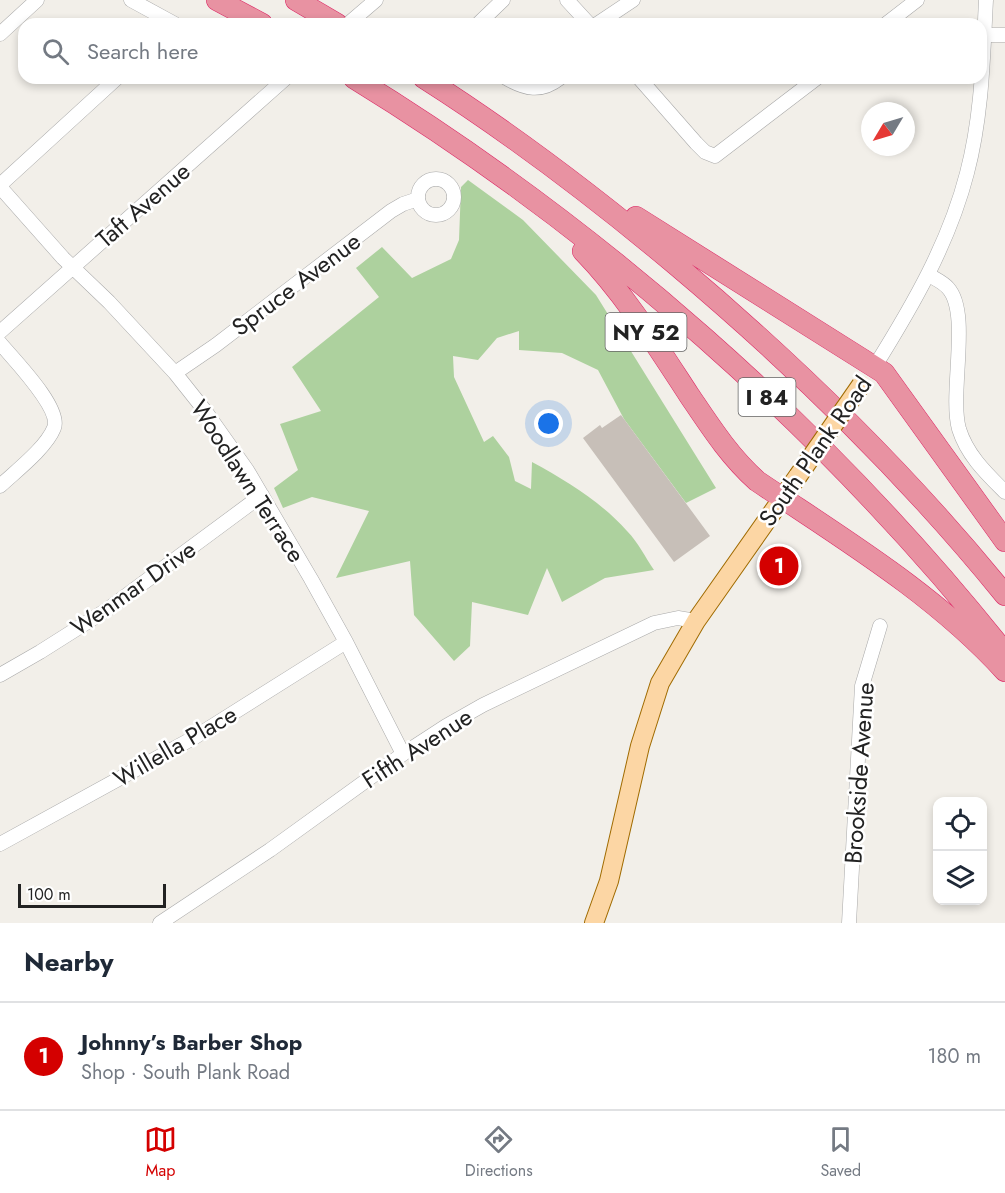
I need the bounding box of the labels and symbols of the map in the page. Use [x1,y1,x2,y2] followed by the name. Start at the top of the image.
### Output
[861,102,915,156] north arrow
[88,154,198,256] street label: Taft Avenue
[224,224,368,344] street label: Spruce Avenue
[606,313,686,351] road number: NY 52
[750,369,880,533] street label: South Plank Road
[738,378,795,416] road number: I 84
[182,393,314,569] street label: Woodlawn Terrace
[534,409,563,438] your location
[63,532,203,644] street label: Wenmar Drive
[760,544,798,588] pin: 1
[835,681,883,865] street label: Brookside Avenue
[107,697,243,795] street label: Willella Place
[355,699,479,797] street label: Fifth Avenue
[18,881,166,908] scale bar

